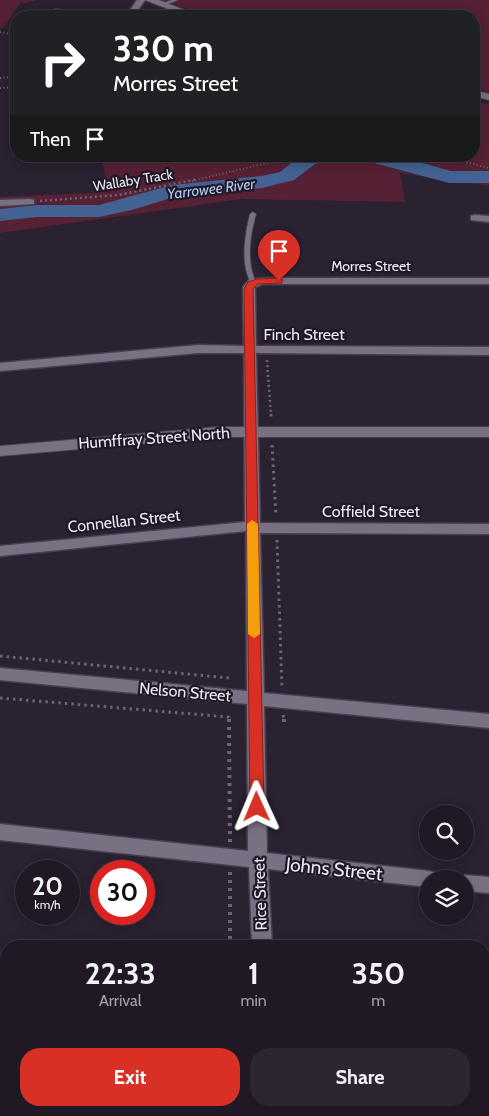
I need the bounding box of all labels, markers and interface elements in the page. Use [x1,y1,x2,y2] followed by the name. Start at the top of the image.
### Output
[113,27,214,70] text: 330 m
[30,30,95,95] icon: right
[113,70,238,97] text: Morres Street
[81,125,109,153] icon: arrive
[30,128,71,151] text: Then
[92,165,175,195] street label: Wallaby Track
[166,175,257,203] water label: Yarrowee River
[258,230,300,281] pin
[265,237,293,265] icon: arrive
[331,257,411,275] street label: Morres Street
[263,325,345,344] street label: Finch Street
[78,423,230,453] street label: Humffray Street North
[322,502,421,521] street label: Coffield Street
[67,506,182,536] street label: Connellan Street
[138,679,232,706] street label: Nelson Street
[230,780,282,832] position arrow
[419,805,474,925] map controls
[419,805,474,860] button: search
[284,852,384,886] street label: Johns Street
[249,857,271,931] street label: Rice Street
[90,860,155,925] speed limit sign: 30
[419,870,474,925] button: layers
[32,871,63,901] text: 20
[34,897,61,912] text: km/h
[85,955,156,992] text: 22:33
[248,955,259,992] text: 1
[352,955,405,992] text: 350
[99,991,142,1010] text: Arrival
[240,991,267,1010] text: min
[371,991,385,1010] text: m
[20,1048,240,1106] button: Exit
[250,1048,470,1106] button: Share

